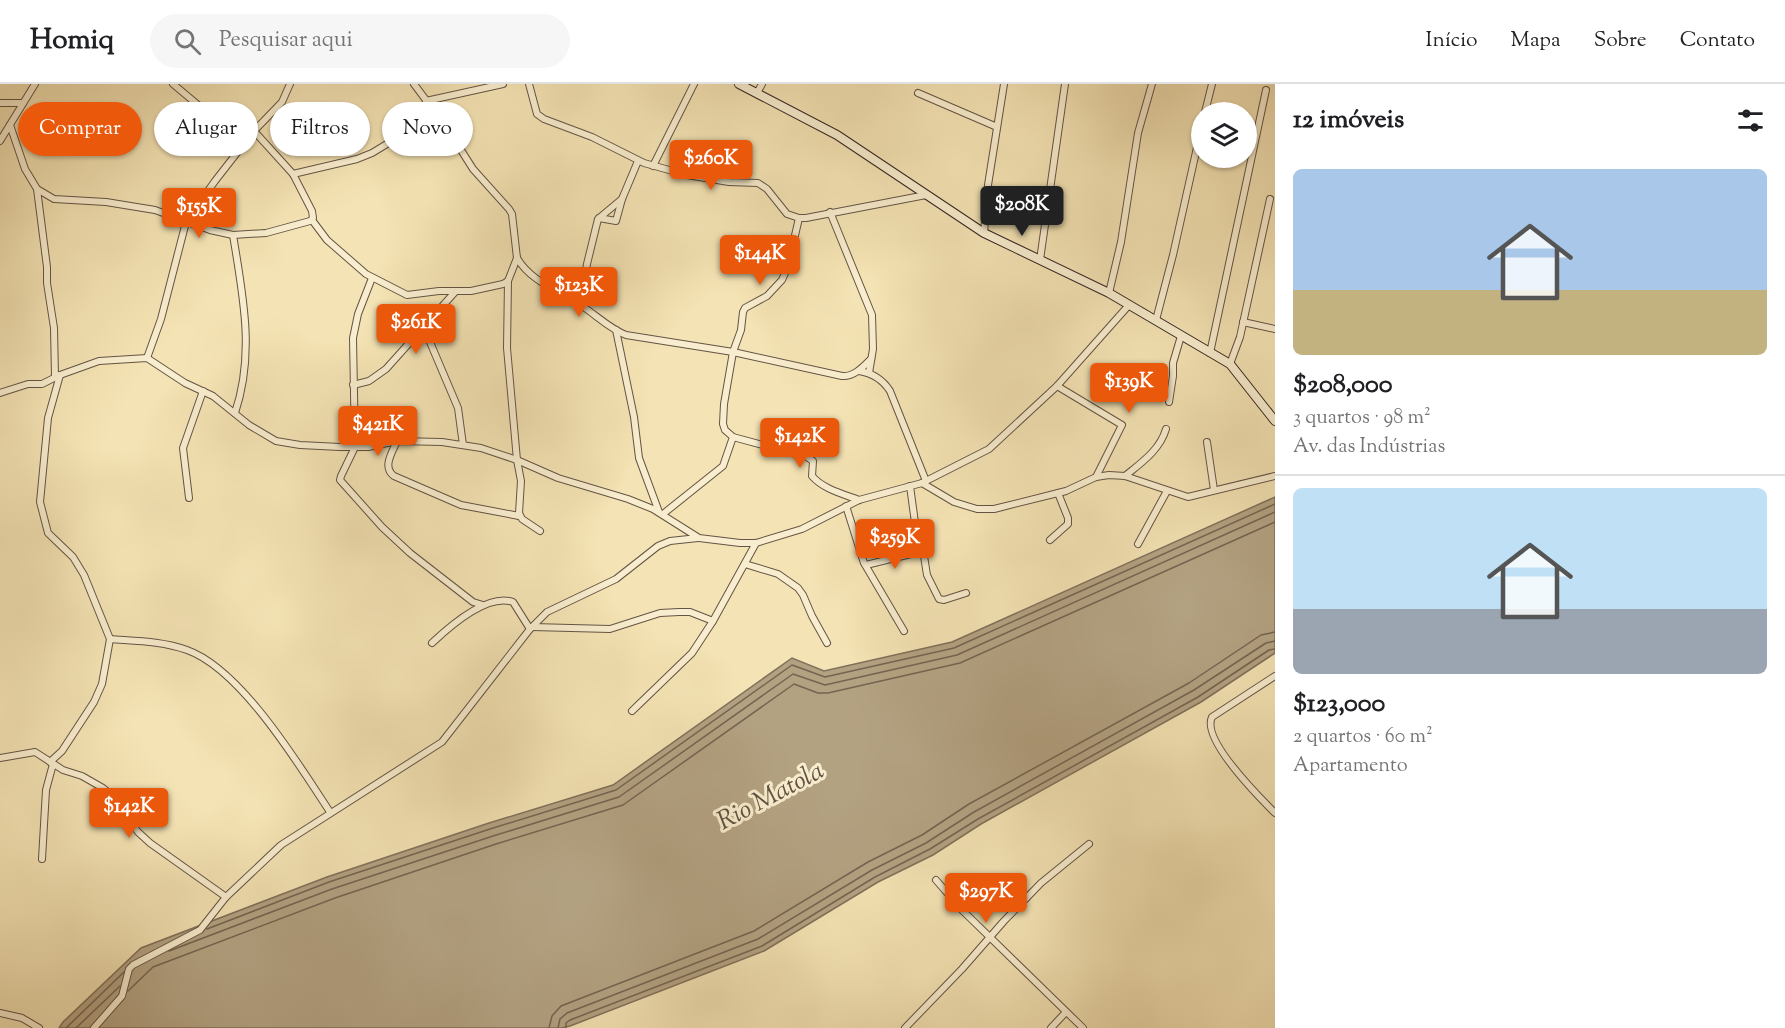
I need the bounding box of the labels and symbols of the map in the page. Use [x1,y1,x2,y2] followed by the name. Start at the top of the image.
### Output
[669,140,753,191] pin: $260K
[980,186,1064,237] pin: $208K
[157,188,241,239] pin: $155K
[718,235,802,286] pin: $144K
[537,267,621,318] pin: $123K
[374,304,458,355] pin: $261K
[1087,363,1171,414] pin: $139K
[336,406,420,457] pin: $421K
[758,418,842,469] pin: $142K
[853,519,937,570] pin: $259K
[711,753,831,841] water label: Rio Matola
[87,788,171,839] pin: $142K
[944,873,1028,924] pin: $297K

